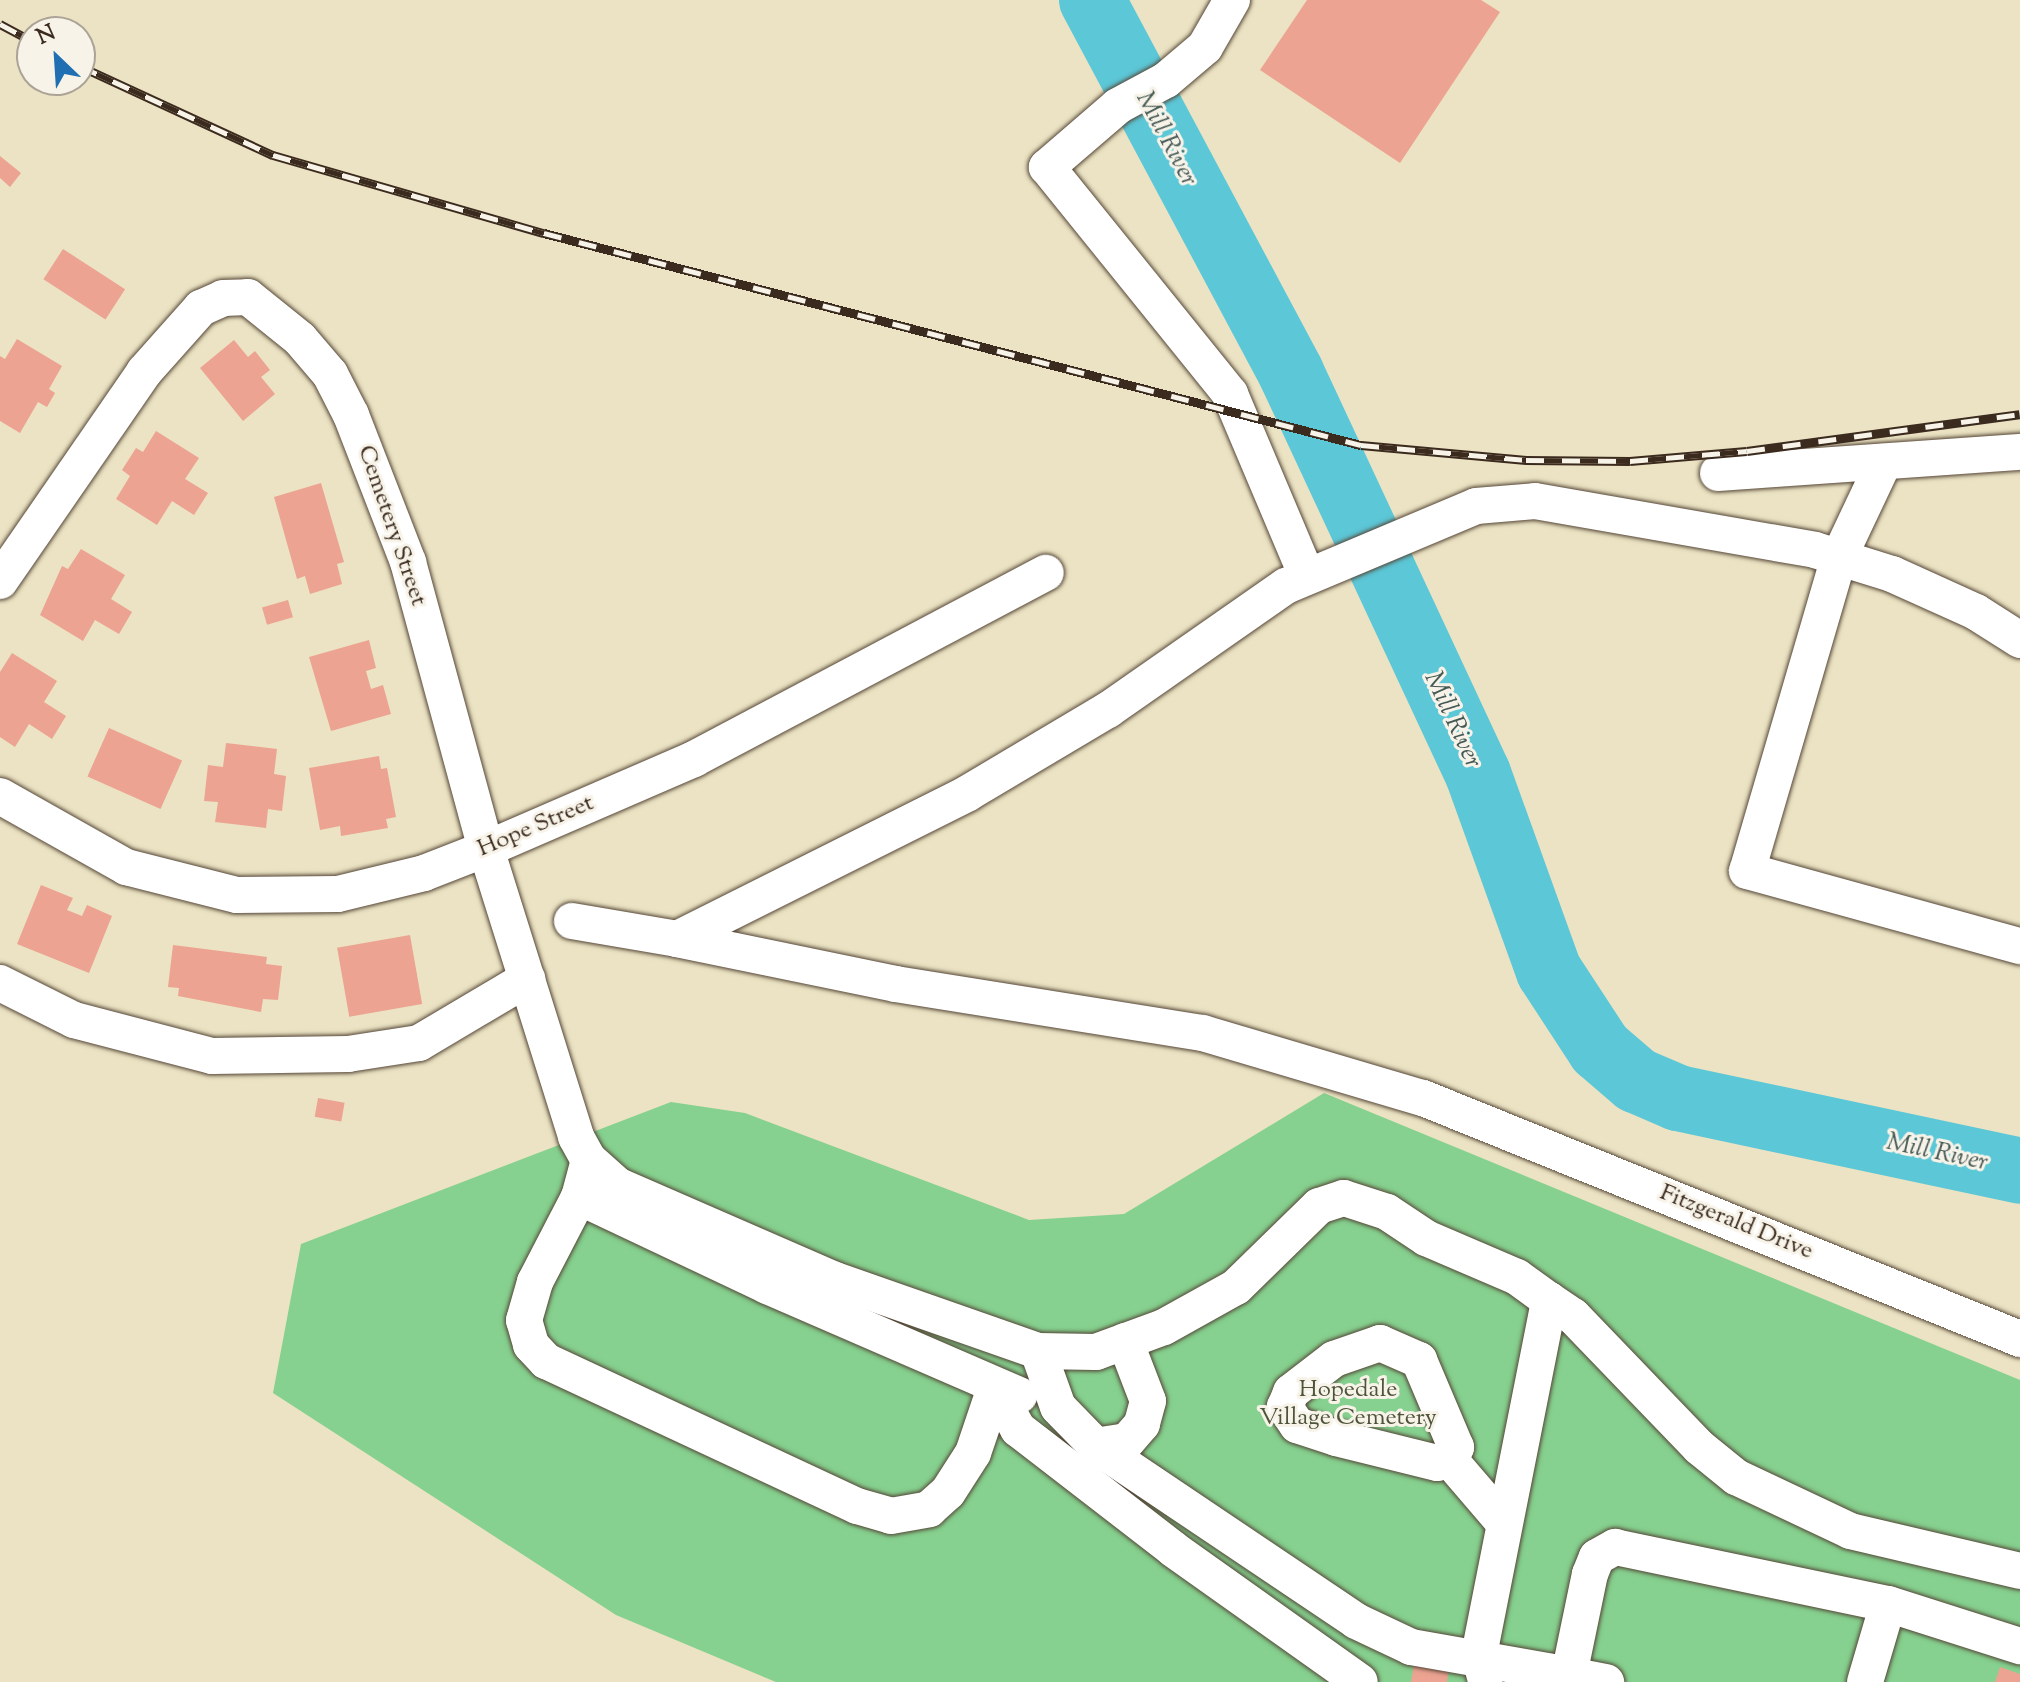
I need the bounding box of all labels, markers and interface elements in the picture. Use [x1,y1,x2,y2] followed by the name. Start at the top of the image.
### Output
[16,16,96,96] north arrow
[32,18,61,54] text: N
[1128,86,1204,192] water label: Mill River
[350,442,432,610] street label: Cemetery Street
[1416,667,1488,773] water label: Mill River
[474,790,598,864] street label: Hope Street
[1883,1127,1991,1179] water label: Mill River
[1655,1179,1817,1267] street label: Fitzgerald Drive
[1259,1377,1437,1433] park label: Hopedale Village Cemetery

